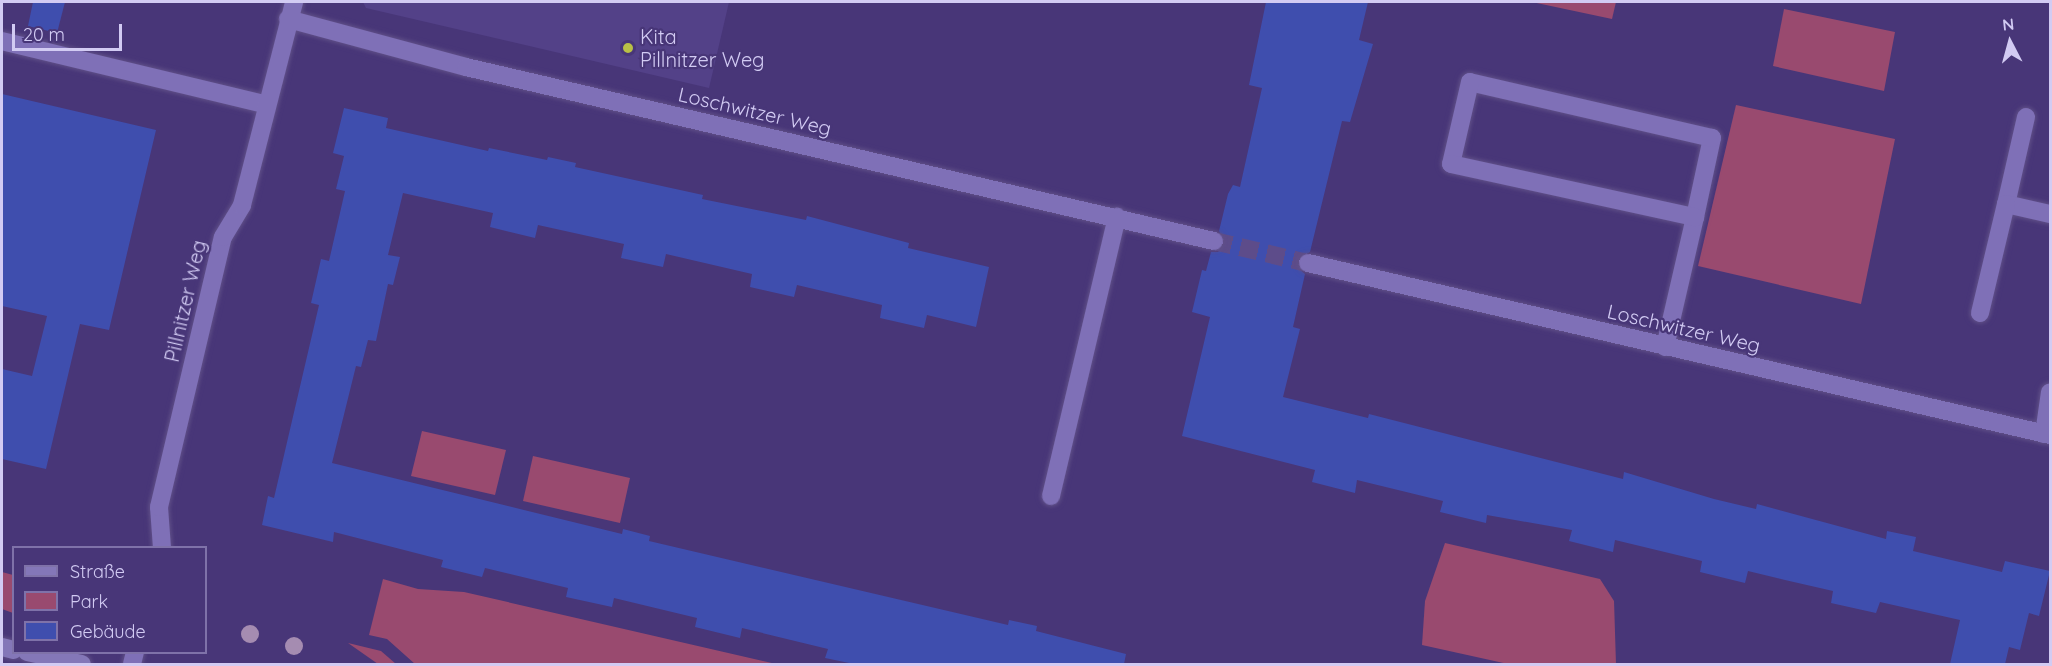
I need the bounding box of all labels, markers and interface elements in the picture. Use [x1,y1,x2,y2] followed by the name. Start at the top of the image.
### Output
[15,12,124,50] scale bar
[1980,12,2040,72] north arrow
[2001,14,2015,35] text: N
[23,23,65,46] text: 20 m
[640,24,765,71] place label: Kita Pillnitzer Weg
[621,41,635,55] marker: Kita Pillnitzer Weg
[676,82,834,140] street label: Loschwitzer Weg
[159,238,211,364] street label: Pillnitzer Weg
[1605,299,1763,357] street label: Loschwitzer Weg
[12,546,207,654] legend
[70,560,125,583] text: Straße
[70,590,108,613] text: Park
[70,620,146,643] text: Gebäude

